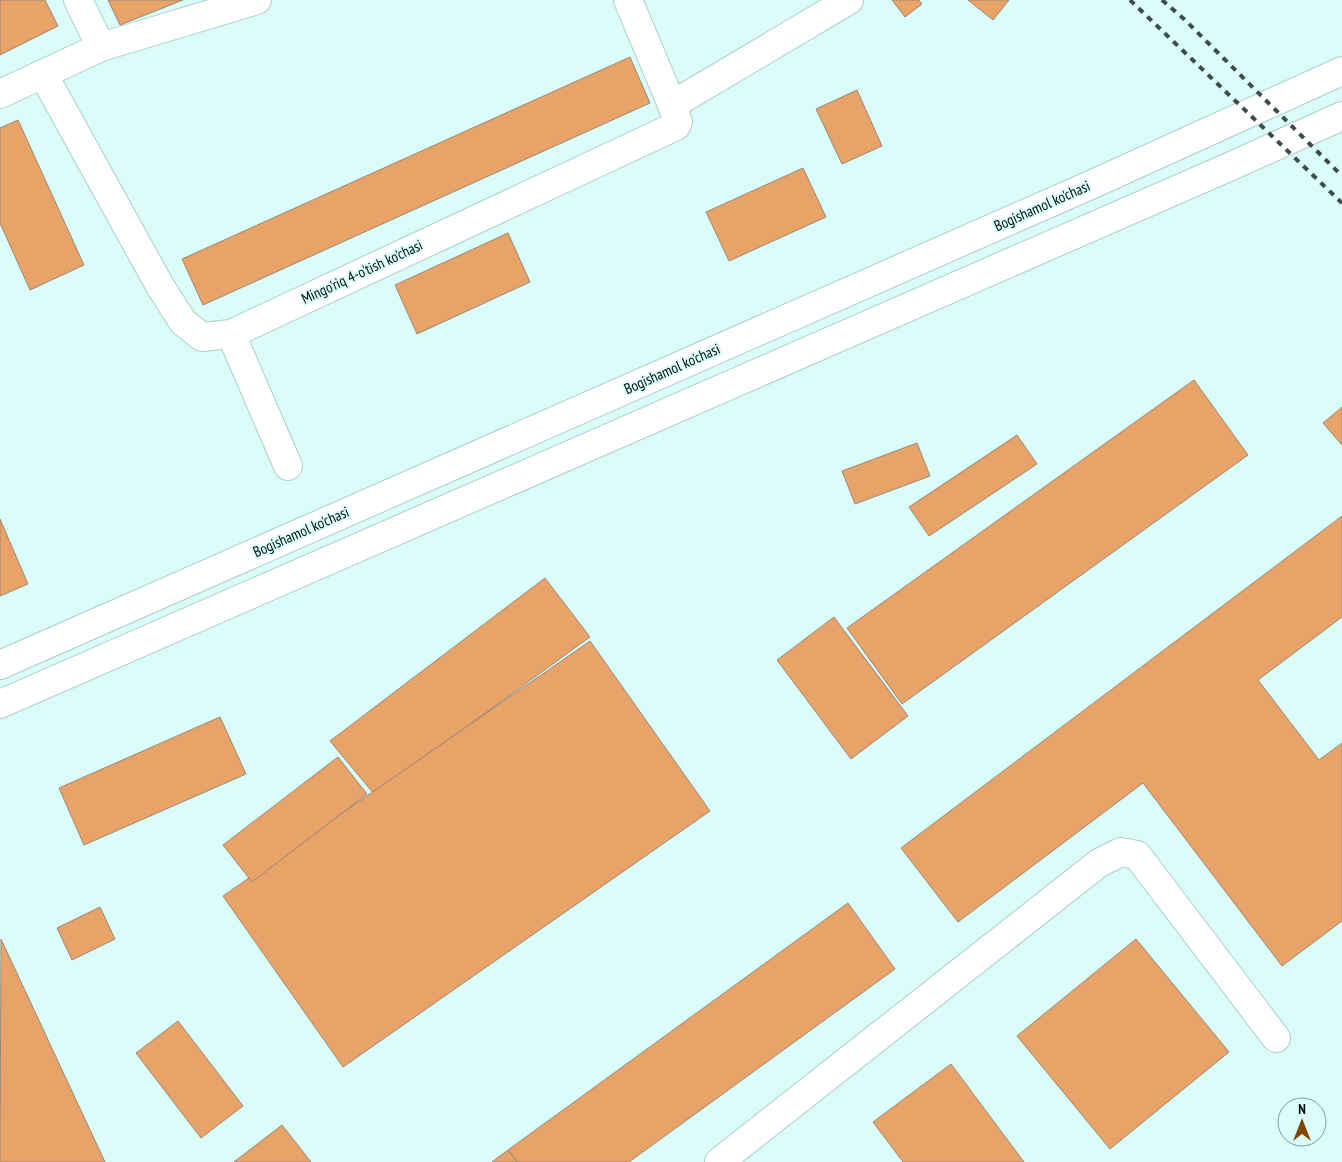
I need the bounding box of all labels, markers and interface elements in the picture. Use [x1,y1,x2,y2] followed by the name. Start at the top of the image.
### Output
[991,176,1093,235] street label: Bogishamol ko'chasi
[298,235,425,308] street label: Mingo'riq 4-o'tish ko'chasi
[621,339,723,398] street label: Bogishamol ko'chasi
[250,502,352,561] street label: Bogishamol ko'chasi
[1277,1097,1327,1147] north arrow
[1298,1100,1306,1118] text: N

